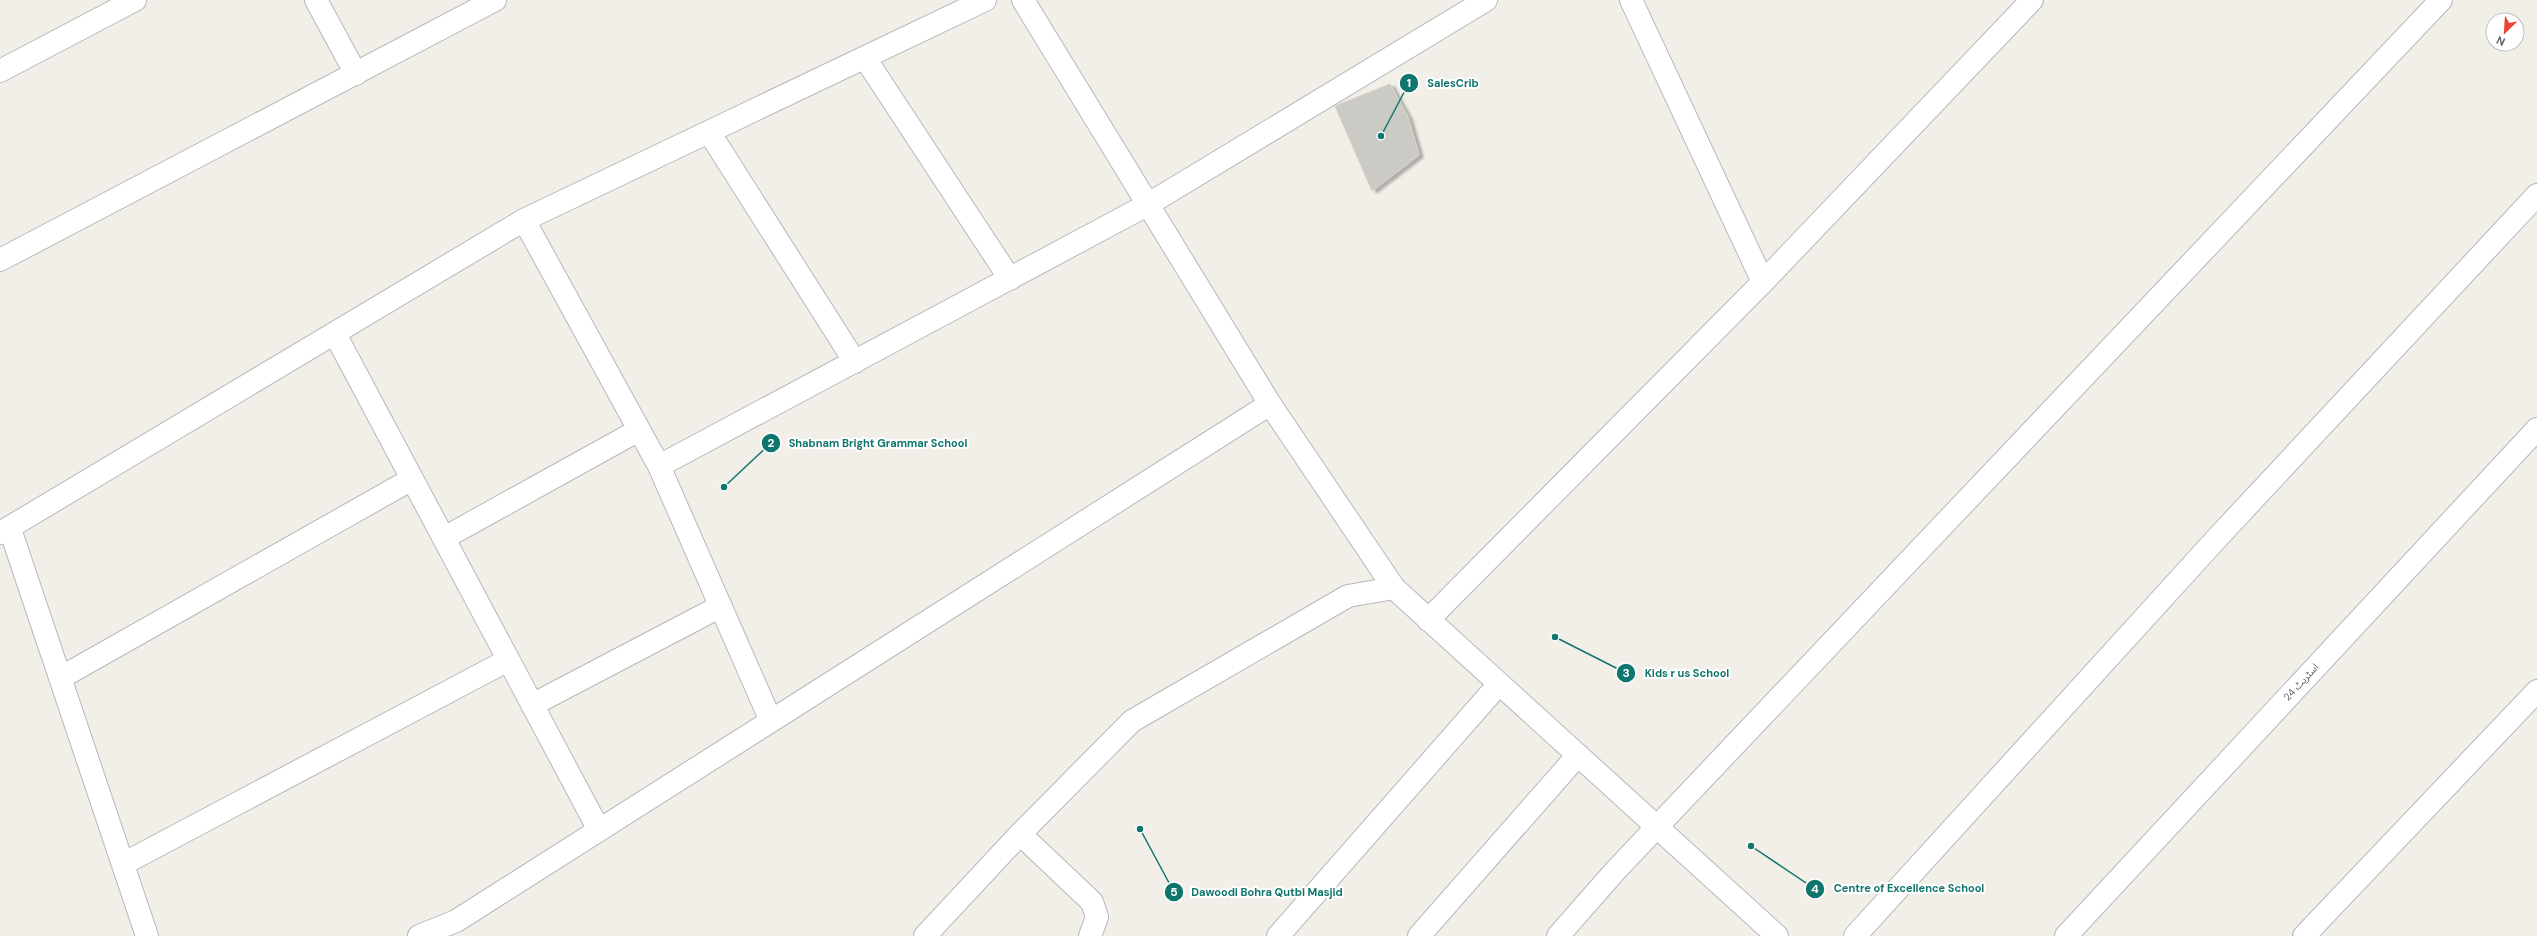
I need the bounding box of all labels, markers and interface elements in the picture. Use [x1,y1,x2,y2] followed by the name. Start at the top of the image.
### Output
[2485,12,2525,52] north arrow
[2494,33,2507,49] text: N
[1399,71,1486,94] callout: SalesCrib
[1407,75,1411,91] text: 1
[1427,76,1479,90] text: SalesCrib
[761,431,976,454] callout: Shabnam Bright Grammar School
[768,435,775,451] text: 2
[789,436,967,450] text: Shabnam Bright Grammar School
[2281,661,2321,703] street label: اسٹریٹ 24
[1616,662,1737,685] callout: Kids r us School
[1622,665,1630,681] text: 3
[1645,666,1729,680] text: Kids r us School
[1805,877,1992,900] callout: Centre of Excellence School
[1164,880,1351,903] callout: Dawoodi Bohra Qutbi Masjid
[1811,881,1819,897] text: 4
[1834,881,1984,895] text: Centre of Excellence School
[1170,884,1178,900] text: 5
[1191,885,1343,899] text: Dawoodi Bohra Qutbi Masjid

